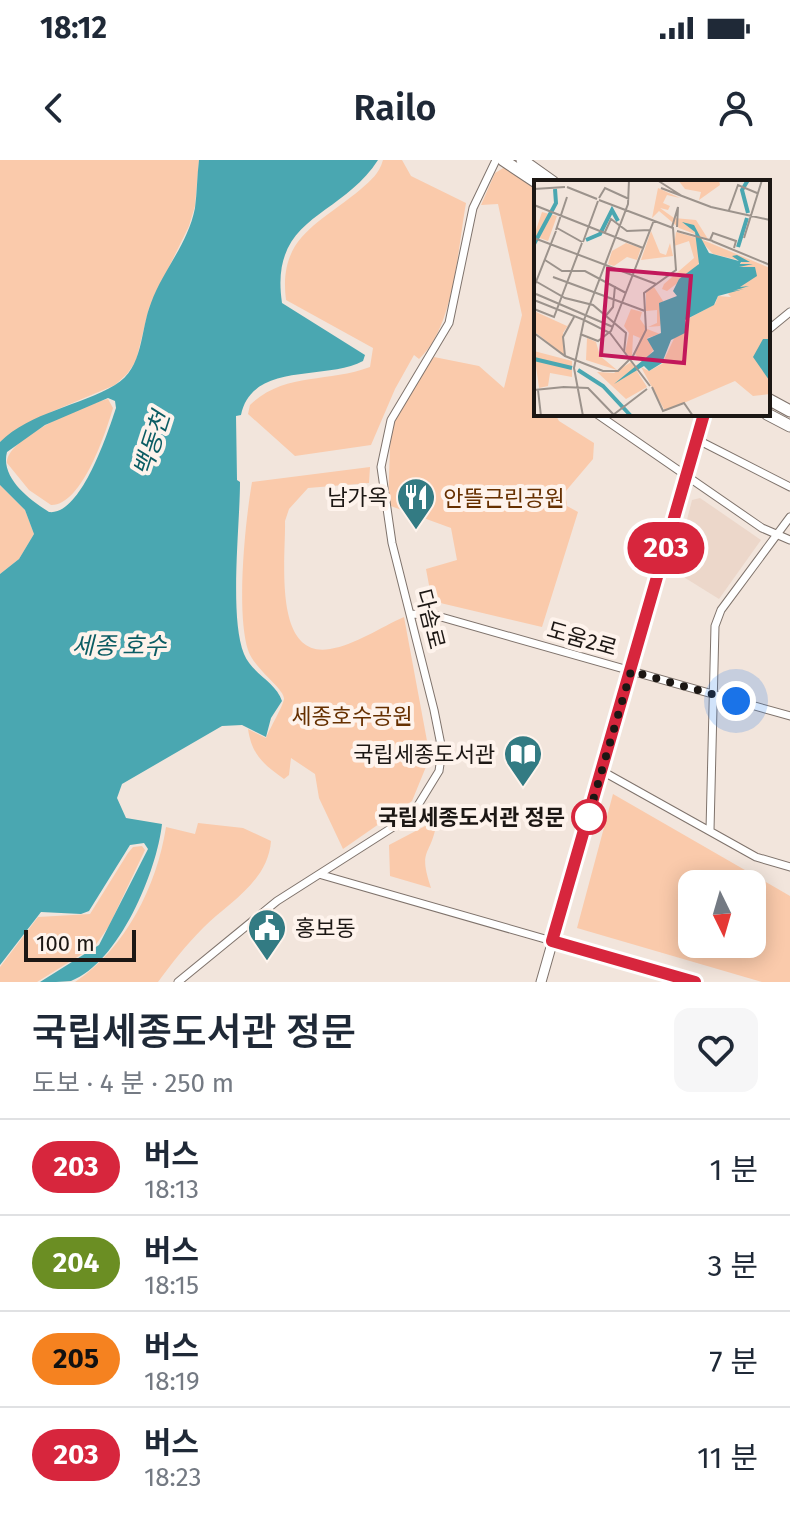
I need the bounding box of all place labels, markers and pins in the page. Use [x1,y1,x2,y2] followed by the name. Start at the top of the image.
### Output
[395,476,437,531] restaurant icon: 남가옥
[327,484,388,511] place label: 남가옥
[502,733,544,788] library icon: 국립세종도서관
[353,741,495,768] place label: 국립세종도서관
[572,800,606,834] marker: 국립세종도서관 정문
[378,804,565,831] place label: 국립세종도서관 정문
[246,907,288,962] public building icon: 홍보동
[295,915,356,942] place label: 홍보동

